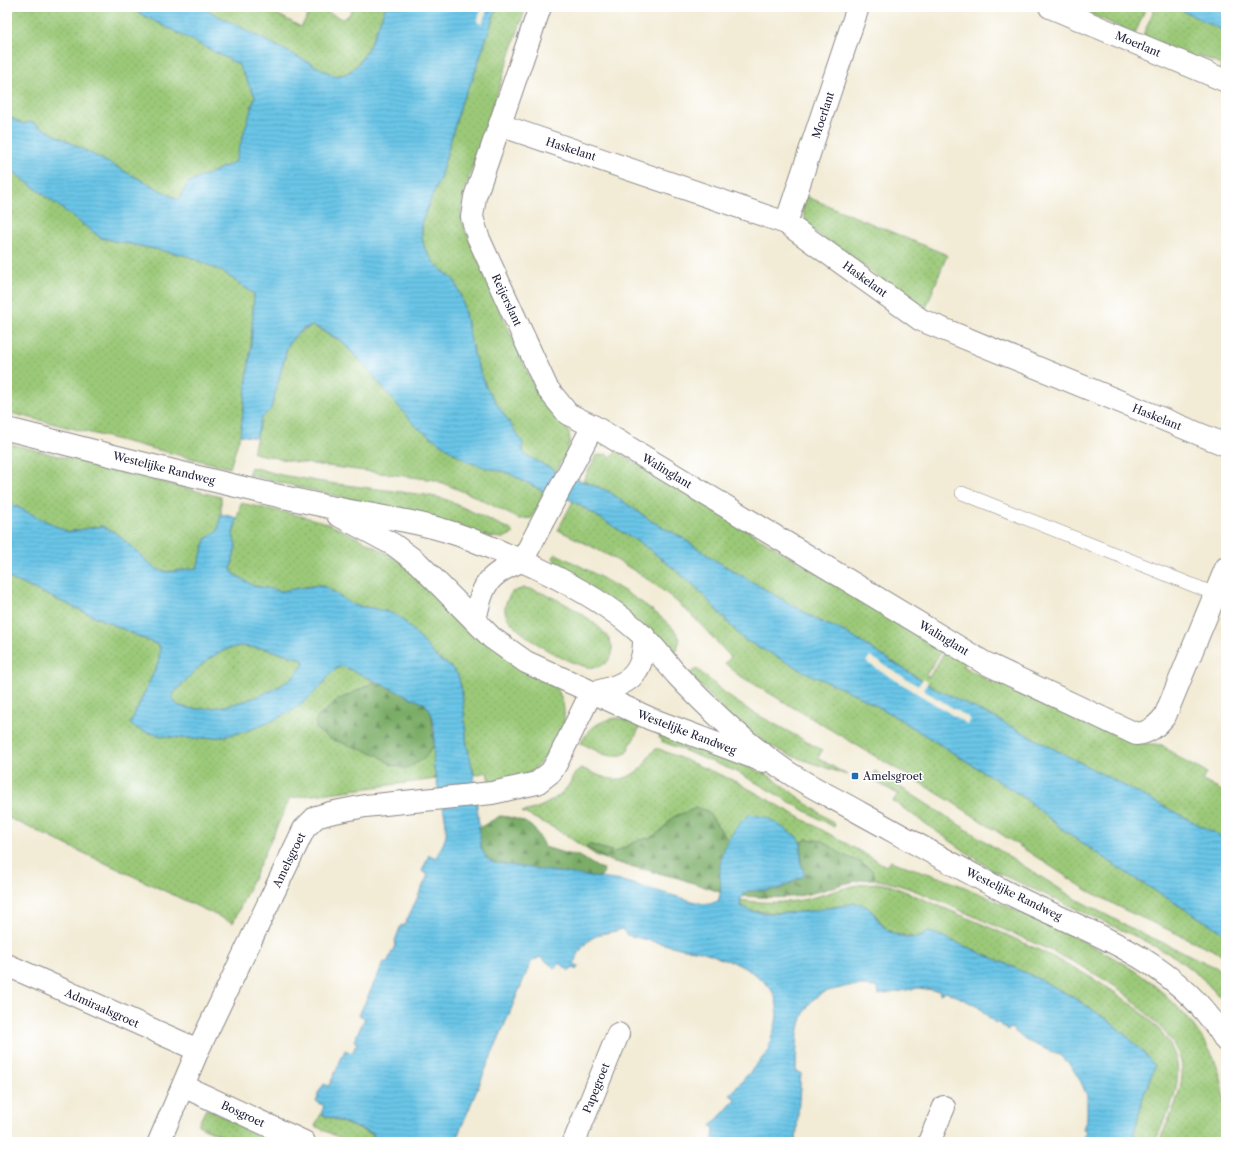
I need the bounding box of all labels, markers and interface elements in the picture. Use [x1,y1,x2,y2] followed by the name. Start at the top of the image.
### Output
[1113,28,1163,60] street label: Moerlant
[809,90,837,140] street label: Moerlant
[544,134,598,164] street label: Haskelant
[840,258,890,300] street label: Haskelant
[489,272,525,328] street label: Reijerslant
[1130,401,1184,433] street label: Haskelant
[110,448,217,488] street label: Westelijke Randweg
[639,450,695,491] street label: Walinglant
[916,617,972,658] street label: Walinglant
[635,706,739,757] street label: Westelijke Randweg
[862,769,923,783] place label: Amelsgroet
[850,771,860,781] marker: Amelsgroet
[269,830,308,891] street label: Amelsgroet
[963,864,1064,923] street label: Westelijke Randweg
[62,985,141,1031] street label: Admiraalsgroet
[580,1061,612,1115] street label: Papegroet
[219,1098,267,1130] street label: Bosgroet

